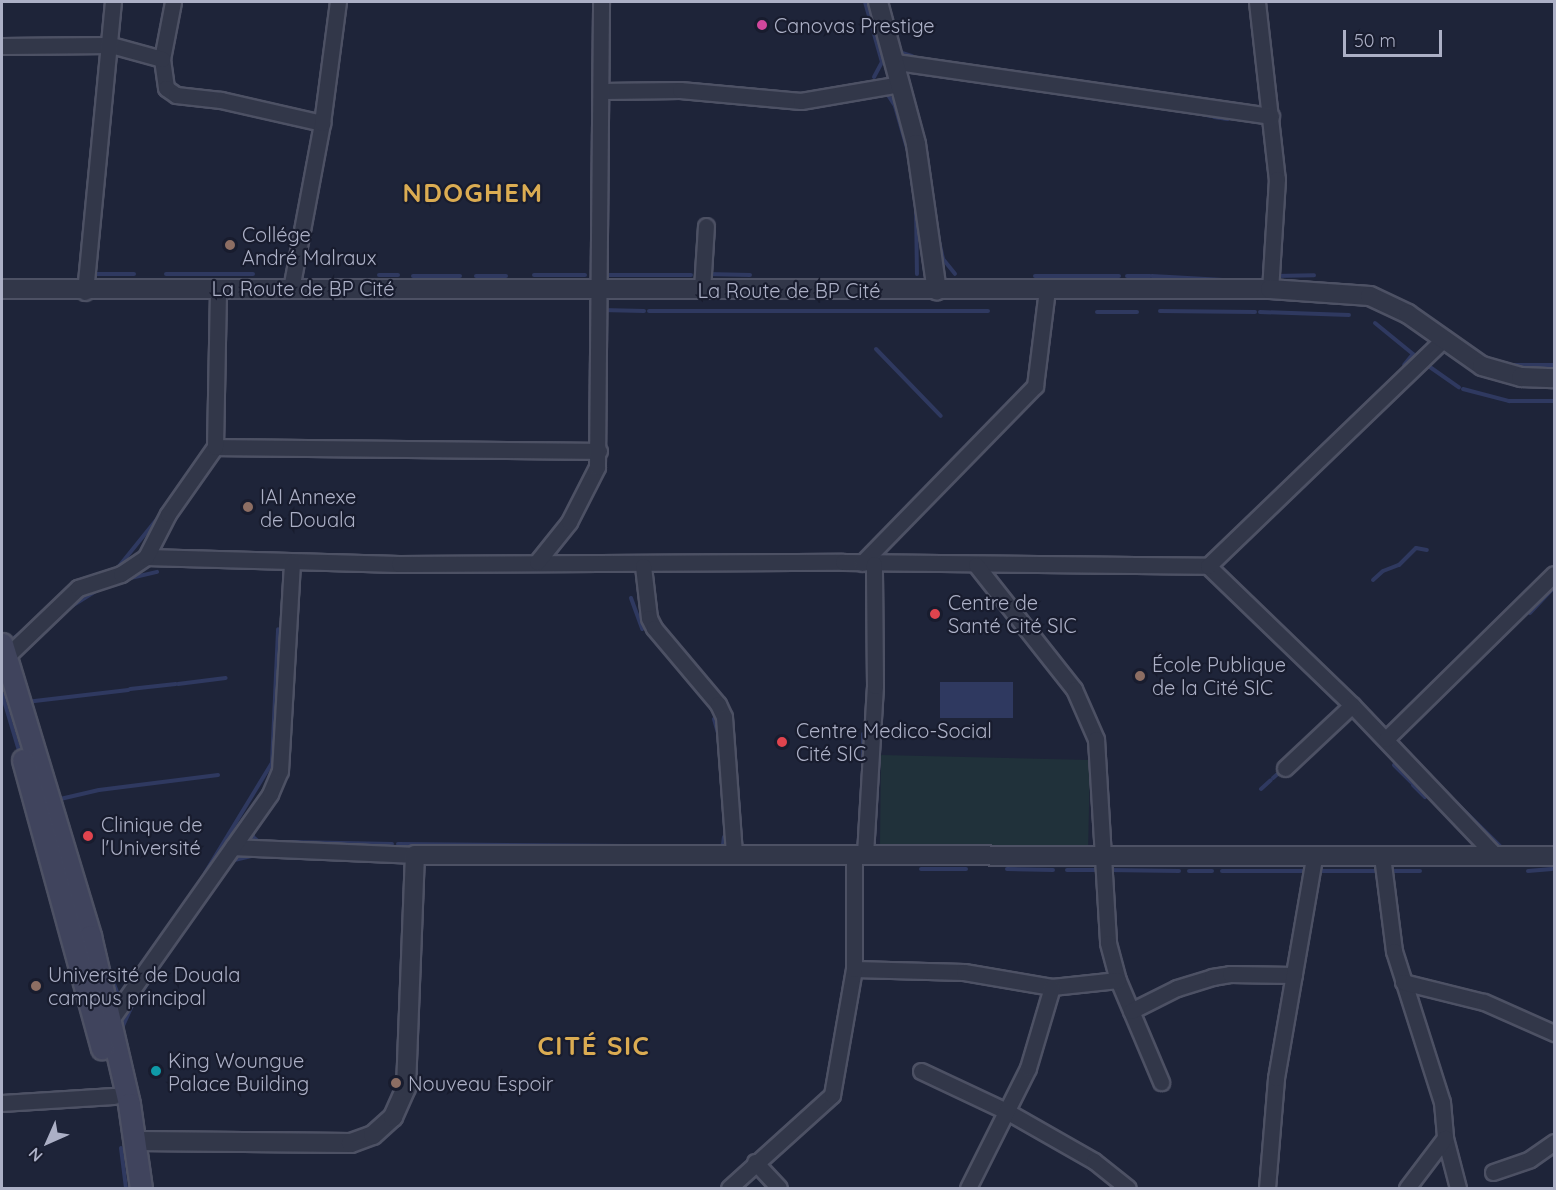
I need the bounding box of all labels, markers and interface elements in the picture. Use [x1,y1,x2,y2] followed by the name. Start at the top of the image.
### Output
[774,13,935,37] place label: Canovas Prestige
[755,18,769,32] marker: Canovas Prestige
[1346,18,1445,56] scale bar
[1354,29,1396,52] text: 50 m
[403,177,543,209] district label: NDOGHEM
[242,222,376,269] place label: Collége André Malraux
[223,238,237,252] marker: Collége André Malraux
[211,276,395,300] street label: La Route de BP Cité
[697,278,881,302] street label: La Route de BP Cité
[260,484,356,531] place label: IAI Annexe de Douala
[241,500,255,514] marker: IAI Annexe de Douala
[948,590,1076,637] place label: Centre de Santé Cité SIC
[926,605,944,623] marker: Centre de Santé Cité SIC
[1152,652,1286,699] place label: École Publique de la Cité SIC
[1133,669,1147,683] marker: École Publique de la Cité SIC
[796,718,992,765] place label: Centre Medico-Social Cité SIC
[773,733,791,751] marker: Centre Medico-Social Cité SIC
[101,813,202,860] place label: Clinique de l'Université
[79,827,97,845] marker: Clinique de l'Université
[48,963,240,1010] place label: Université de Douala campus principal
[29,979,43,993] marker: Université de Douala campus principal
[538,1030,650,1062] district label: CITÉ SIC
[168,1048,309,1095] place label: King Woungue Palace Building
[149,1064,163,1078] marker: King Woungue Palace Building
[408,1071,554,1095] place label: Nouveau Espoir
[389,1076,403,1090] marker: Nouveau Espoir
[18,1112,78,1172] north arrow
[24,1144,47,1166] text: N

